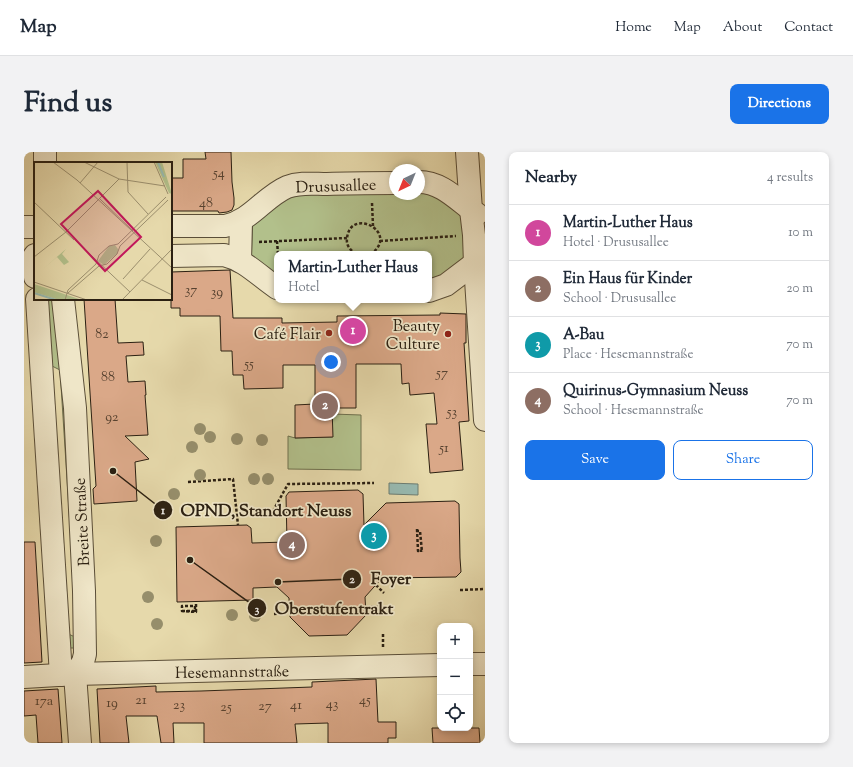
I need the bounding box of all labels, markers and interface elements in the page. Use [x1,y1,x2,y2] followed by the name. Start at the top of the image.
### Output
[20,14,57,41] text: Map
[615,18,652,38] text: Home
[674,18,701,38] text: Map
[723,18,762,38] text: About
[784,18,833,38] text: Contact
[24,84,112,124] text: Find us
[730,84,829,124] button: Directions
[34,162,172,300] inset map
[212,164,225,184] house number: 54
[389,164,425,200] north arrow
[525,166,577,190] text: Nearby
[767,169,813,187] text: 4 results
[295,175,377,200] street label: Drususallee
[199,194,213,214] house number: 48
[563,213,693,234] text: Martin-Luther Haus
[536,224,540,242] text: 1
[788,224,813,242] text: 10 m
[563,234,669,252] text: Hotel · Drususallee
[274,251,432,303] popup
[288,258,418,279] text: Martin-Luther Haus
[563,269,692,290] text: Ein Haus für Kinder
[288,279,320,297] text: Hotel
[535,280,541,298] text: 2
[787,280,813,298] text: 20 m
[185,281,197,301] house number: 37
[211,283,223,303] house number: 39
[563,290,676,308] text: School · Drususallee
[340,316,366,346] pin: 1
[386,316,440,357] place label: Beauty Culture
[254,324,321,347] place label: Café Flair
[95,325,109,345] house number: 82
[563,325,604,346] text: A-Bau
[324,328,334,338] marker: Café Flair
[443,329,453,339] marker: Beauty Culture
[535,336,541,354] text: 3
[786,336,813,354] text: 70 m
[563,346,693,364] text: Place · Hesemannstraße
[321,352,341,372] your location
[243,355,254,375] house number: 55
[435,364,448,384] house number: 57
[101,368,115,388] house number: 88
[563,381,748,402] text: Quirinus-Gymnasium Neuss
[312,391,338,421] pin: 2
[535,392,541,410] text: 4
[786,392,813,410] text: 70 m
[563,402,704,420] text: School · Hesemannstraße
[446,403,458,423] house number: 53
[105,408,119,428] house number: 92
[438,439,449,459] house number: 51
[525,440,665,480] button: Save
[673,440,813,480] button: Share
[70,477,97,567] street label: Breite Straße
[153,496,360,525] callout: OPND, Standort Neuss
[181,500,352,524] text: OPND, Standort Neuss
[160,502,166,520] text: 1
[361,521,387,551] pin: 3
[279,530,305,560] pin: 4
[342,564,419,593] callout: Foyer
[371,568,412,592] text: Foyer
[349,571,355,589] text: 2
[247,594,401,623] callout: Oberstufentrakt
[275,598,394,622] text: Oberstufentrakt
[255,601,260,619] text: 3
[437,623,473,731] map controls
[437,623,473,659] button: +
[437,659,473,695] button: −
[175,661,289,686] street label: Hesemannstraße
[135,691,147,711] house number: 21
[359,691,371,711] house number: 45
[35,692,54,712] house number: 17a
[106,694,118,714] house number: 19
[326,695,339,715] house number: 43
[437,695,473,731] button: locate
[173,696,185,716] house number: 23
[290,696,302,716] house number: 41
[258,697,272,717] house number: 27
[220,698,232,718] house number: 25

